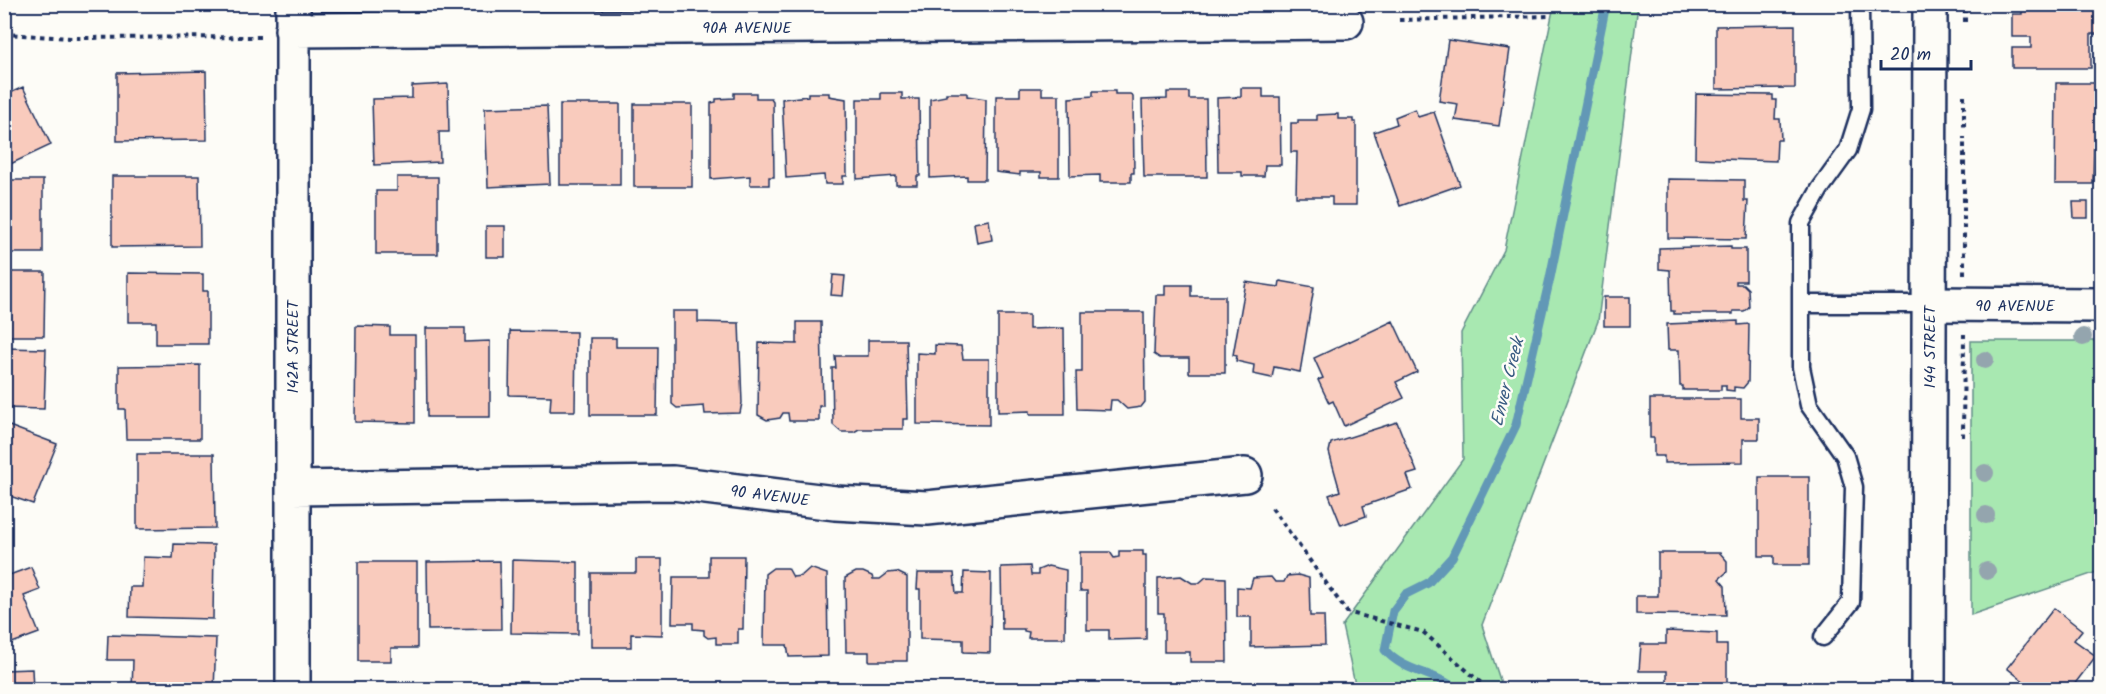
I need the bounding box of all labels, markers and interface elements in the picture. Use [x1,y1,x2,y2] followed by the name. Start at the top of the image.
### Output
[702,16,792,41] street label: 90A AVENUE
[1881,33,1971,71] scale bar
[1890,41,1931,70] text: 20 m
[1975,294,2055,319] street label: 90 AVENUE
[281,299,306,393] street label: 142A STREET
[1918,304,1943,388] street label: 144 STREET
[1483,333,1534,430] water label: Enver Creek
[729,479,811,514] street label: 90 AVENUE

